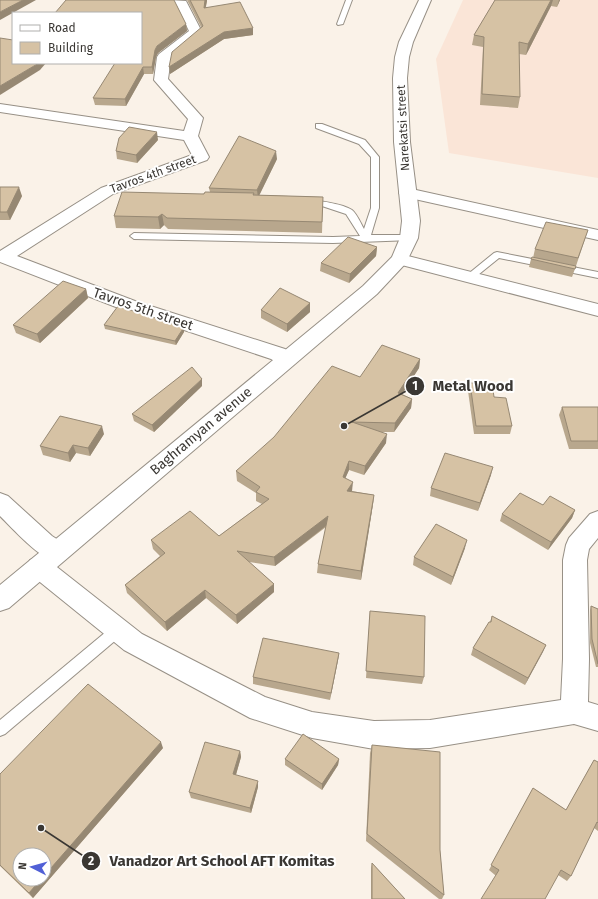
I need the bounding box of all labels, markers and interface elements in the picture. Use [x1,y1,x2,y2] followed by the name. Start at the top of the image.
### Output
[12,12,142,64] legend
[48,21,76,35] text: Road
[48,41,94,55] text: Building
[394,84,412,171] street label: Narekatsi street
[108,152,199,196] street label: Tavros 4th street
[91,284,196,334] street label: Tavros 5th street
[405,372,521,399] callout: Metal Wood
[433,377,513,395] text: Metal Wood
[412,379,418,393] text: 1
[147,383,255,479] street label: Baghramyan avenue
[12,847,52,887] north arrow
[81,847,342,874] callout: Vanadzor Art School AFT Komitas
[109,852,334,870] text: Vanadzor Art School AFT Komitas
[88,854,94,868] text: 2
[16,862,29,870] text: N

